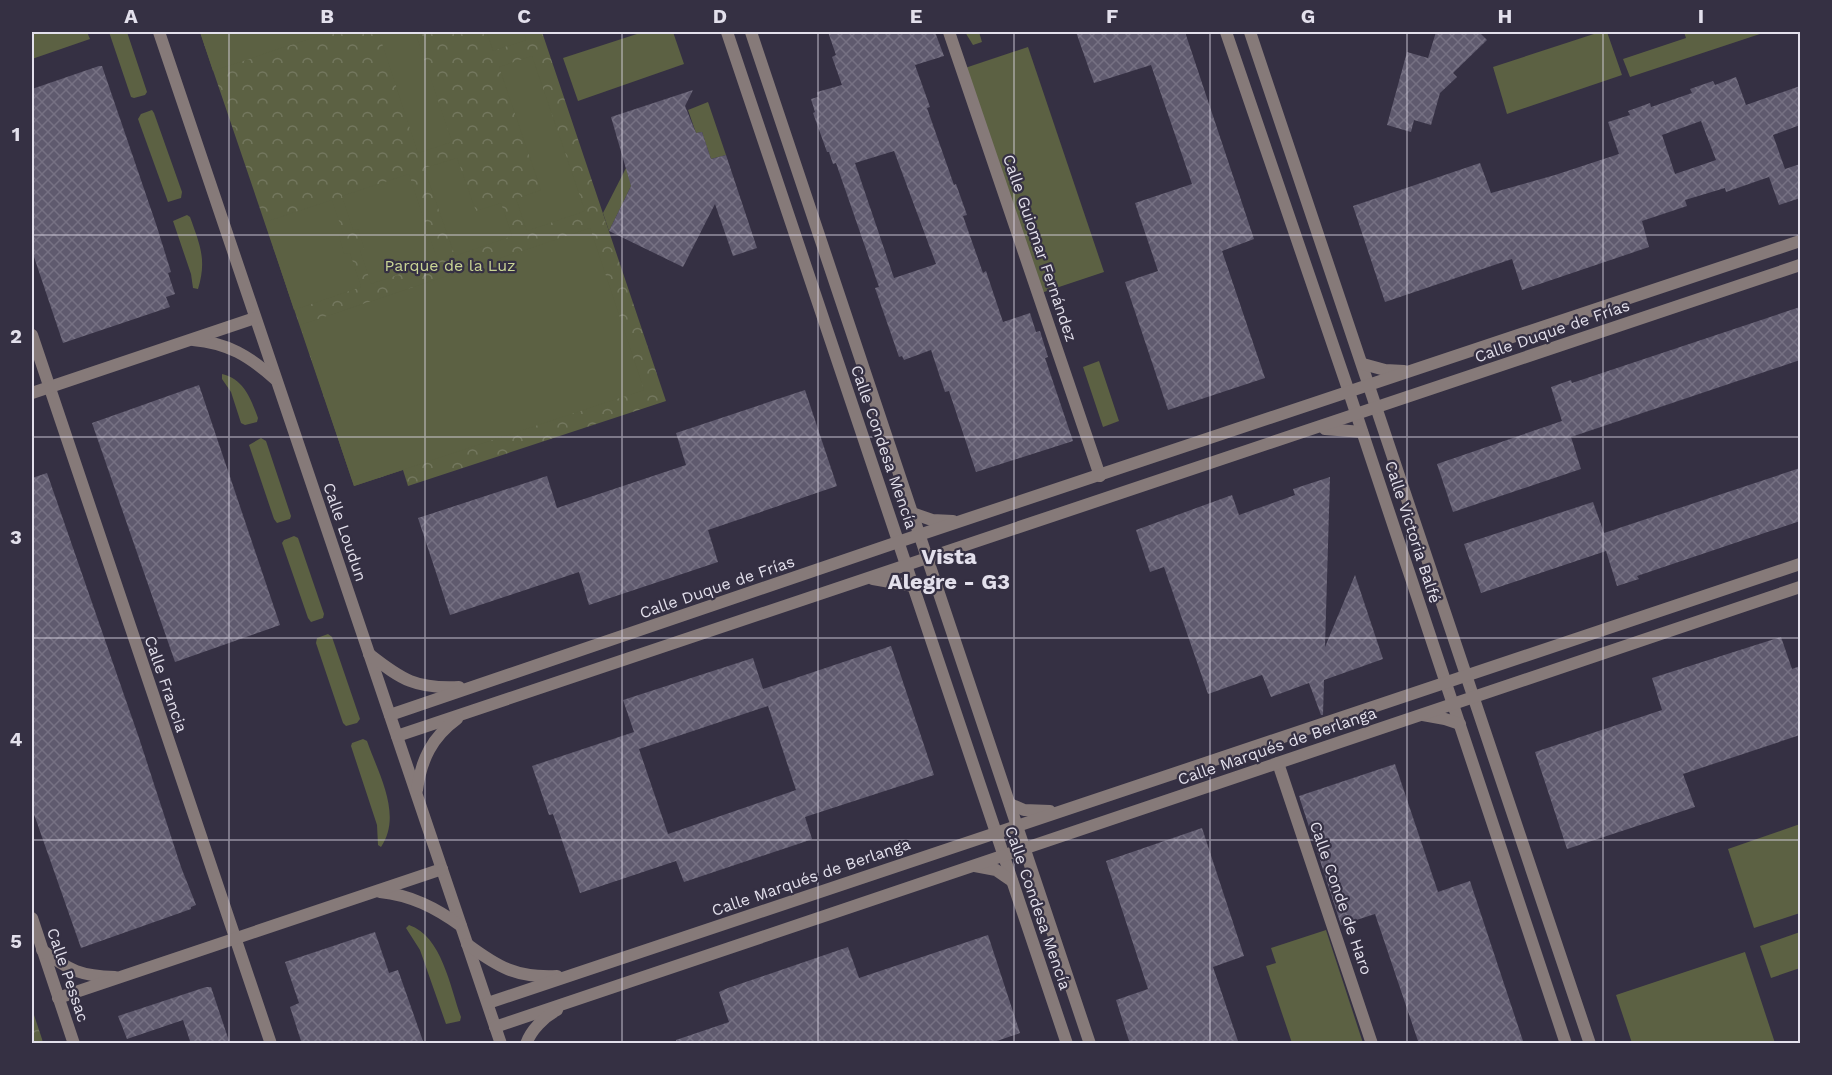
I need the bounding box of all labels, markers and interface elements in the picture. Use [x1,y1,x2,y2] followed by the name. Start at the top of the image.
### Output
[124,4,138,28] text: A
[320,4,334,28] text: B
[517,4,531,28] text: C
[713,4,727,28] text: D
[910,4,922,28] text: E
[1106,4,1118,28] text: F
[1301,4,1315,28] text: G
[1498,4,1512,28] text: H
[1698,4,1704,28] text: I
[12,122,20,146] text: 1
[999,152,1081,344] street label: Calle Guiomar Fernández
[384,256,516,275] park label: Parque de la Luz
[1472,296,1632,366] street label: Calle Duque de Frías
[10,324,22,348] text: 2
[847,363,921,531] street label: Calle Condesa Mencía
[1381,458,1445,606] street label: Calle Victoria Balfé
[319,480,371,584] street label: Calle Loudun
[10,525,22,549] text: 3
[888,544,1010,594] district label: Vista Alegre - G3
[637,552,797,622] street label: Calle Duque de Frías
[141,633,191,735] street label: Calle Francia
[1175,703,1379,789] street label: Calle Marqués de Berlanga
[10,727,23,751] text: 4
[1306,819,1376,977] street label: Calle Conde de Haro
[1001,824,1075,992] street label: Calle Condesa Mencía
[709,834,913,920] street label: Calle Marqués de Berlanga
[43,925,93,1025] street label: Calle Pessac
[10,929,22,953] text: 5

